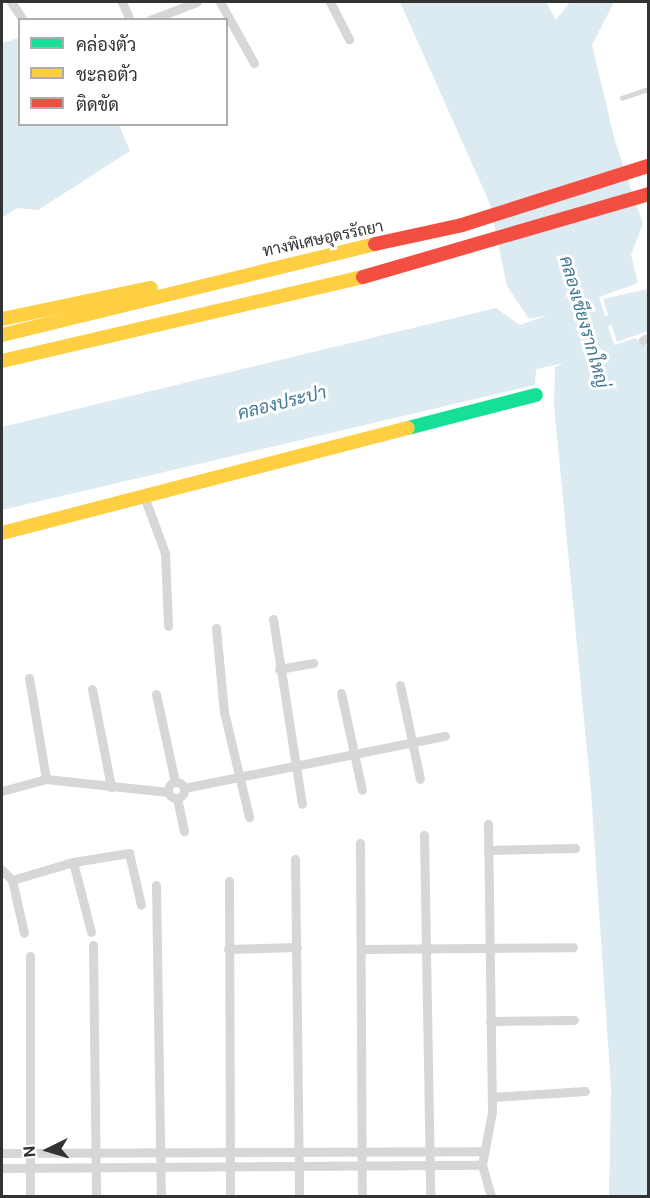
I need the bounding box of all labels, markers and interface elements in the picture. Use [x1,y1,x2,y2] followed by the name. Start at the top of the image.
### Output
[18,18,228,126] legend
[76,34,136,55] text: คล่องตัว
[76,64,138,85] text: ชะลอตัว
[76,94,119,115] text: ติดขัด
[261,217,385,261] street label: ทางพิเศษอุดรรัถยา
[555,254,613,390] water label: คลองเชียงรากใหญ่
[235,382,329,424] water label: คลองประปา
[18,1120,78,1180] north arrow
[20,1145,40,1158] text: N

